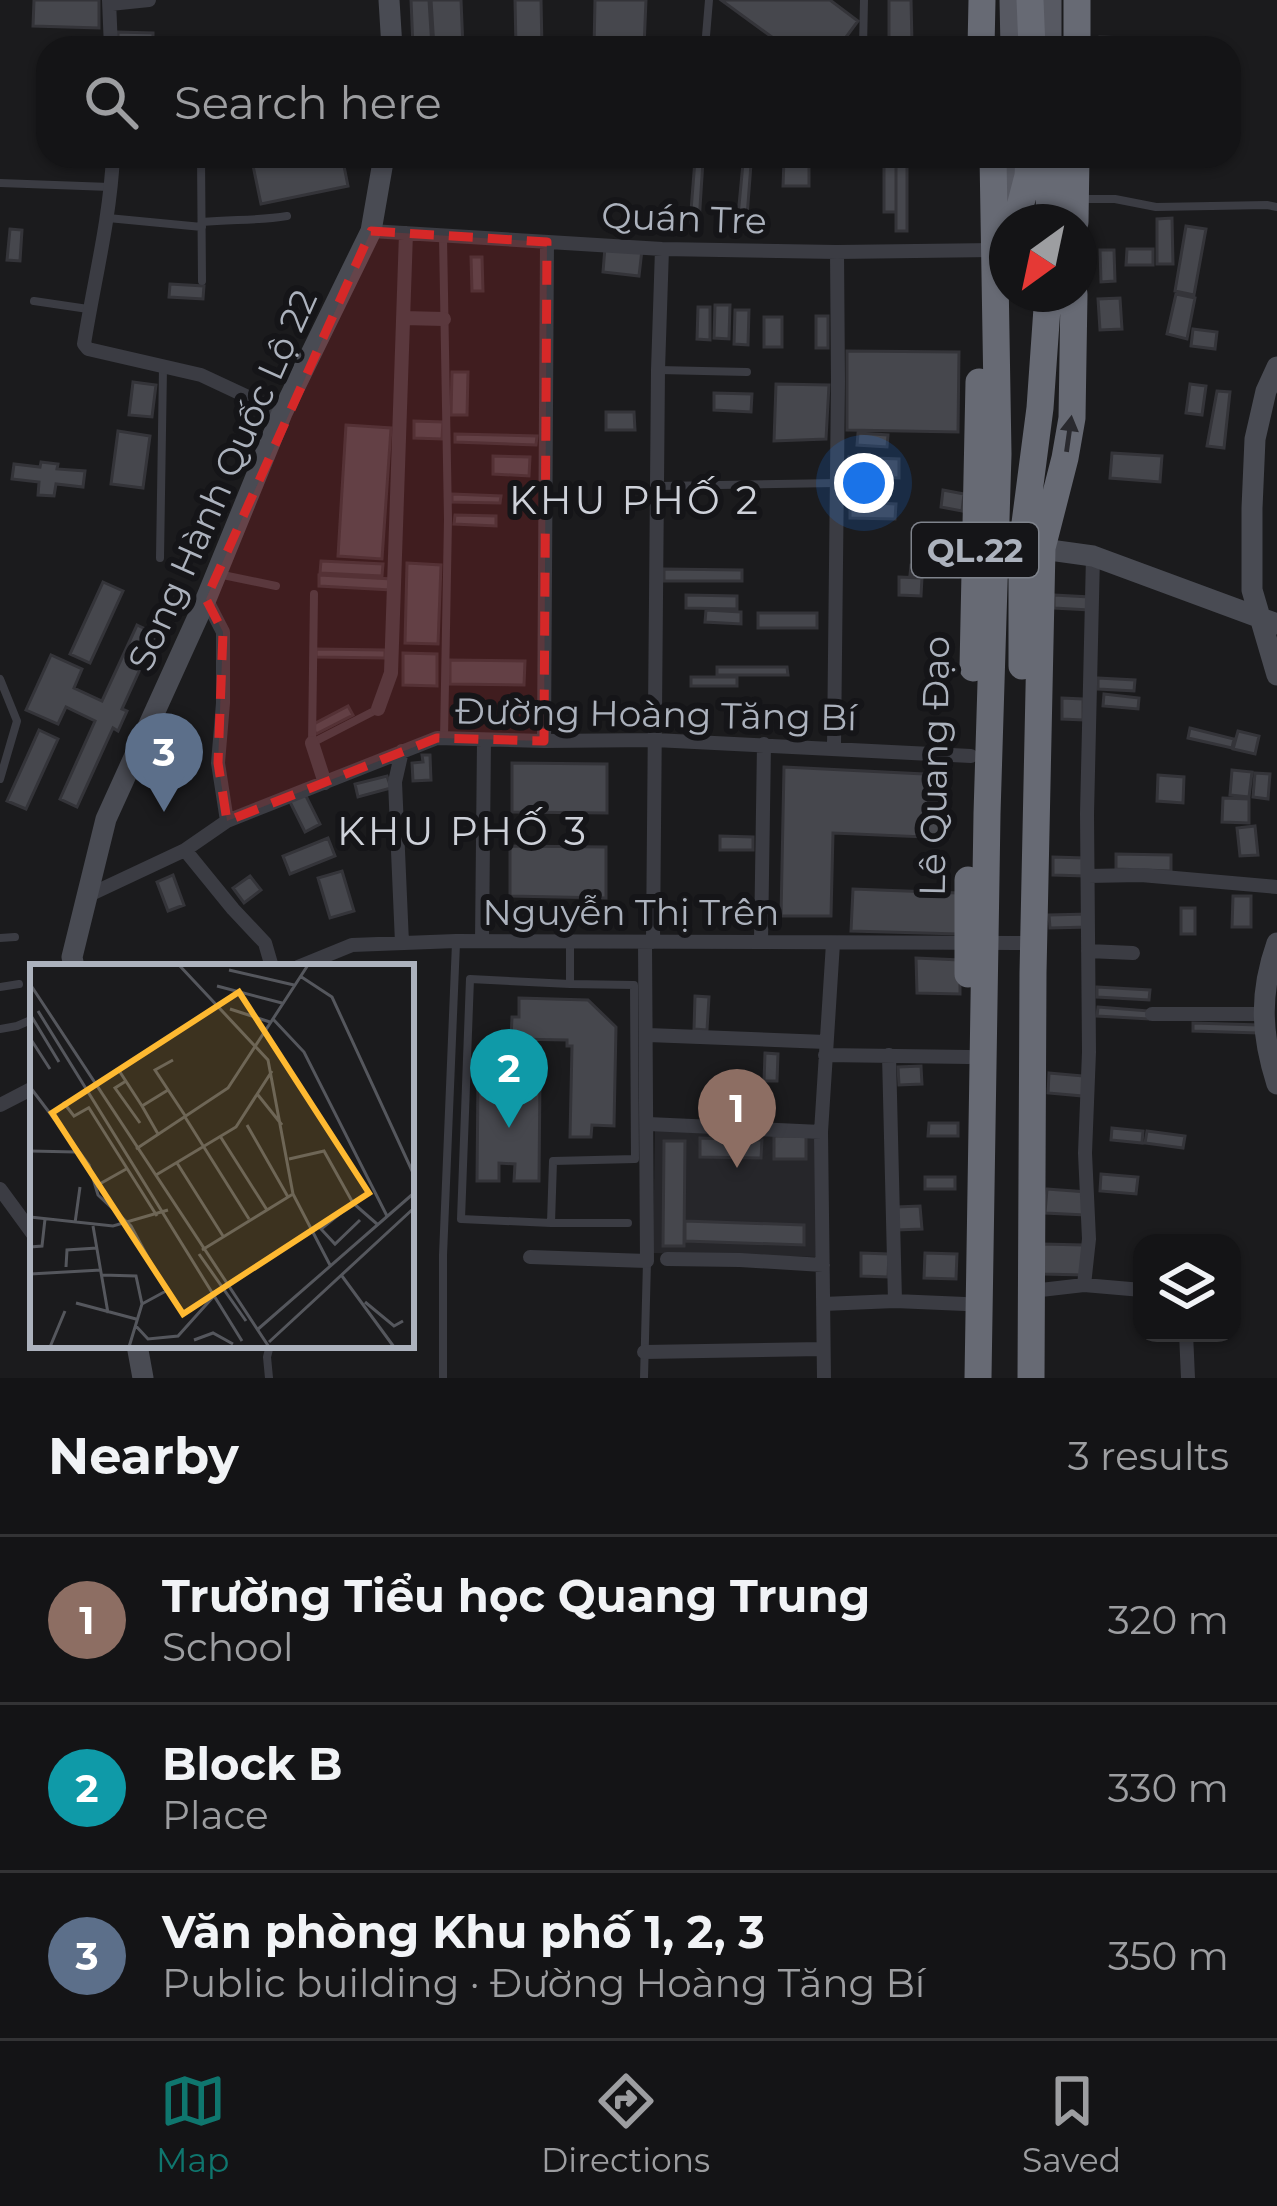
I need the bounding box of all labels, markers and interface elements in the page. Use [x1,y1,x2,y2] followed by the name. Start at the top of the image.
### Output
[36,36,1241,168] search box
[78,69,144,135] icon: search
[174,75,442,130] text: Search here
[601,193,767,243] street label: Quán Tre
[989,204,1097,312] north arrow
[118,283,326,677] street label: Song Hành Quốc Lộ 22
[1060,415,1079,453] one-way arrow
[834,453,894,513] your location
[509,476,761,524] district label: KHU PHỐ 2
[912,523,1038,577] road number: QL.22
[910,636,958,896] street label: Lê Quang Đạo
[455,688,859,740] street label: Đường Hoàng Tăng Bí
[125,713,203,812] pin: 3
[337,807,589,855] district label: KHU PHỐ 3
[483,890,779,934] street label: Nguyễn Thị Trên
[30,964,414,1348] inset map
[470,1029,548,1128] pin: 2
[698,1069,776,1168] pin: 1
[1133,1234,1241,1342] map controls
[1133,1234,1241,1342] button: layers
[48,1425,239,1487] text: Nearby
[1068,1432,1229,1480] text: 3 results
[162,1568,870,1623] text: Trường Tiểu học Quang Trung
[79,1596,95,1644] text: 1
[1108,1596,1229,1644] text: 320 m
[162,1623,293,1671] text: School
[162,1736,343,1791] text: Block B
[75,1764,99,1812] text: 2
[1108,1764,1229,1812] text: 330 m
[162,1791,269,1839] text: Place
[162,1904,765,1959] text: Văn phòng Khu phố 1, 2, 3
[75,1932,99,1980] text: 3
[1108,1932,1229,1980] text: 350 m
[162,1959,925,2007] text: Public building · Đường Hoàng Tăng Bí
[156,2068,229,2180] tab: Map
[541,2068,710,2180] tab: Directions
[1022,2068,1121,2180] tab: Saved

